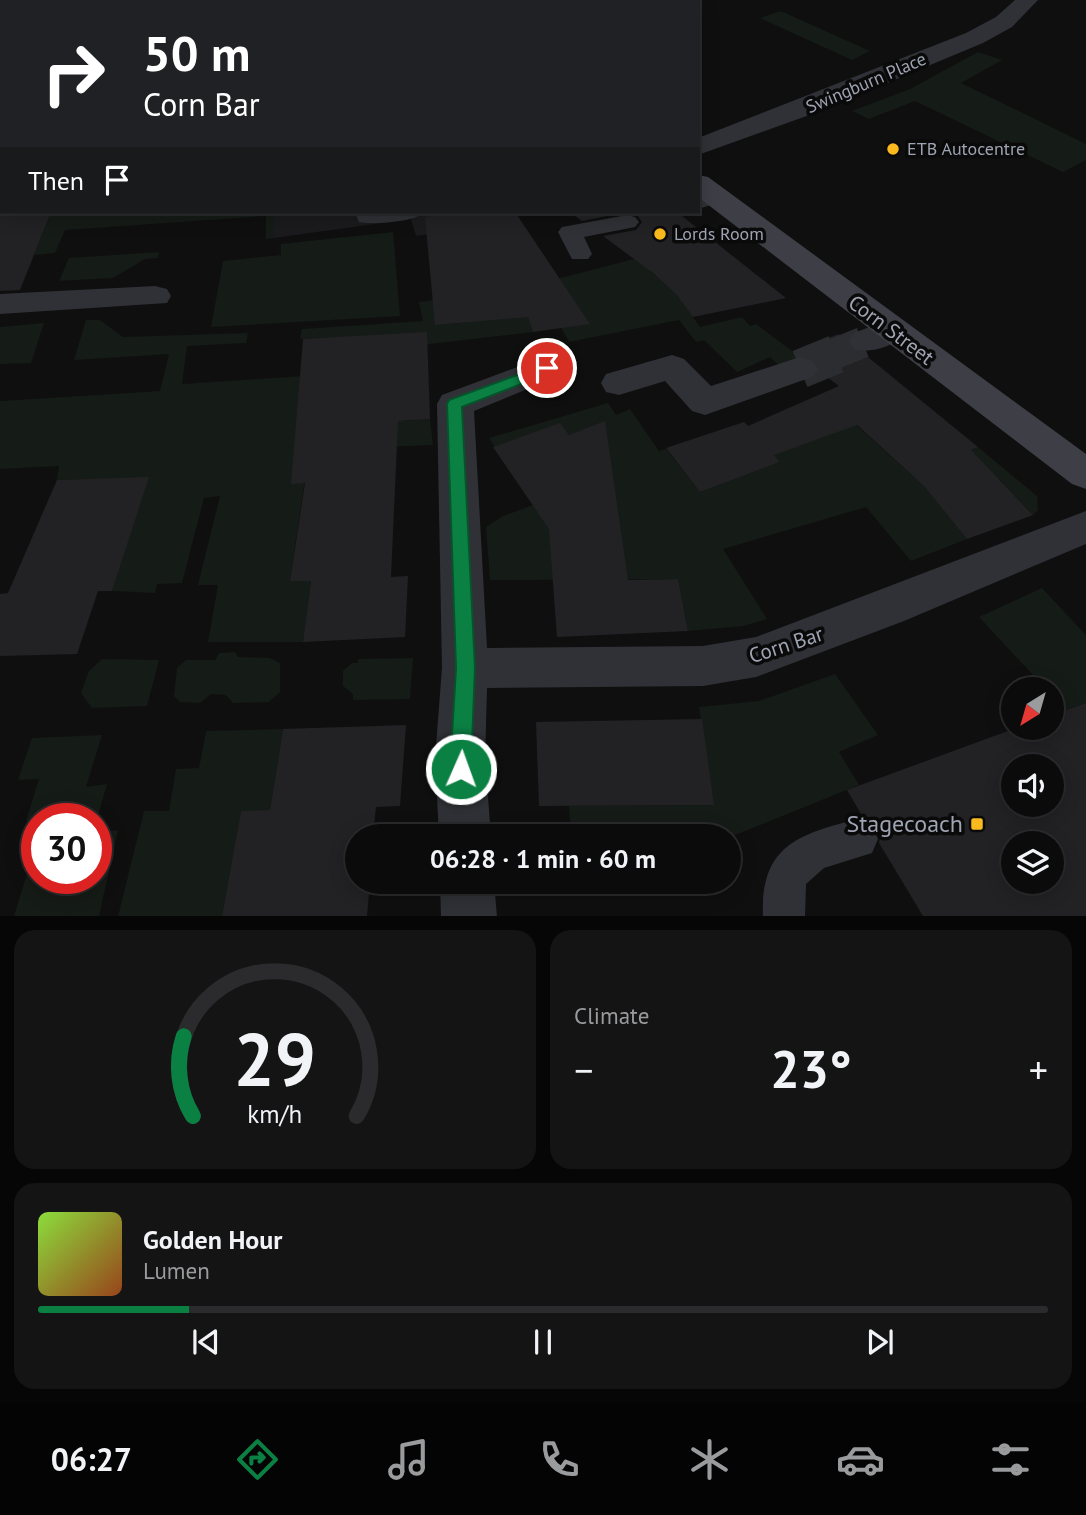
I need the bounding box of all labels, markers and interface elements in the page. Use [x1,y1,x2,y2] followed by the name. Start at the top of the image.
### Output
[143,21,250,85] text: 50 m
[28,28,119,119] icon: right
[802,47,929,118] street label: Swingburn Place
[143,83,260,125] text: Corn Bar
[907,137,1025,160] place label: ETB Autocentre
[885,141,901,157] marker: ETB Autocentre
[98,161,136,199] icon: arrive
[28,164,84,197] text: Then
[674,222,764,245] place label: Lords Room
[652,226,668,242] marker: Lords Room
[843,289,940,371] street label: Corn Street
[517,338,577,398] pin
[528,349,566,387] icon: arrive
[745,620,826,669] street label: Corn Bar
[1001,677,1064,740] north arrow
[1001,677,1064,894] map controls
[424,732,498,806] position arrow
[1001,754,1064,817] button: sound
[21,803,112,894] speed limit sign: 30
[846,808,963,839] place label: Stagecoach
[969,816,985,832] marker: Stagecoach
[1001,831,1064,894] button: layers
[430,842,656,875] text: 06:28 · 1 min · 60 m
[574,1001,649,1030] text: Climate
[234,1012,316,1106] text: 29
[770,1035,852,1102] text: 23°
[574,1045,593,1094] text: −
[1029,1045,1048,1094] text: +
[248,1097,302,1129] text: km/h
[143,1223,282,1256] text: Golden Hour
[143,1256,210,1285] text: Lumen
[187,1323,225,1361] icon: previous
[524,1323,562,1361] icon: pause
[861,1323,899,1361] icon: next
[233,1435,282,1484] icon: directions
[384,1435,433,1484] icon: music
[535,1435,584,1484] icon: phone
[685,1435,734,1484] icon: climate
[836,1435,885,1484] icon: car
[986,1435,1035,1484] icon: filters
[51,1438,132,1480] text: 06:27

